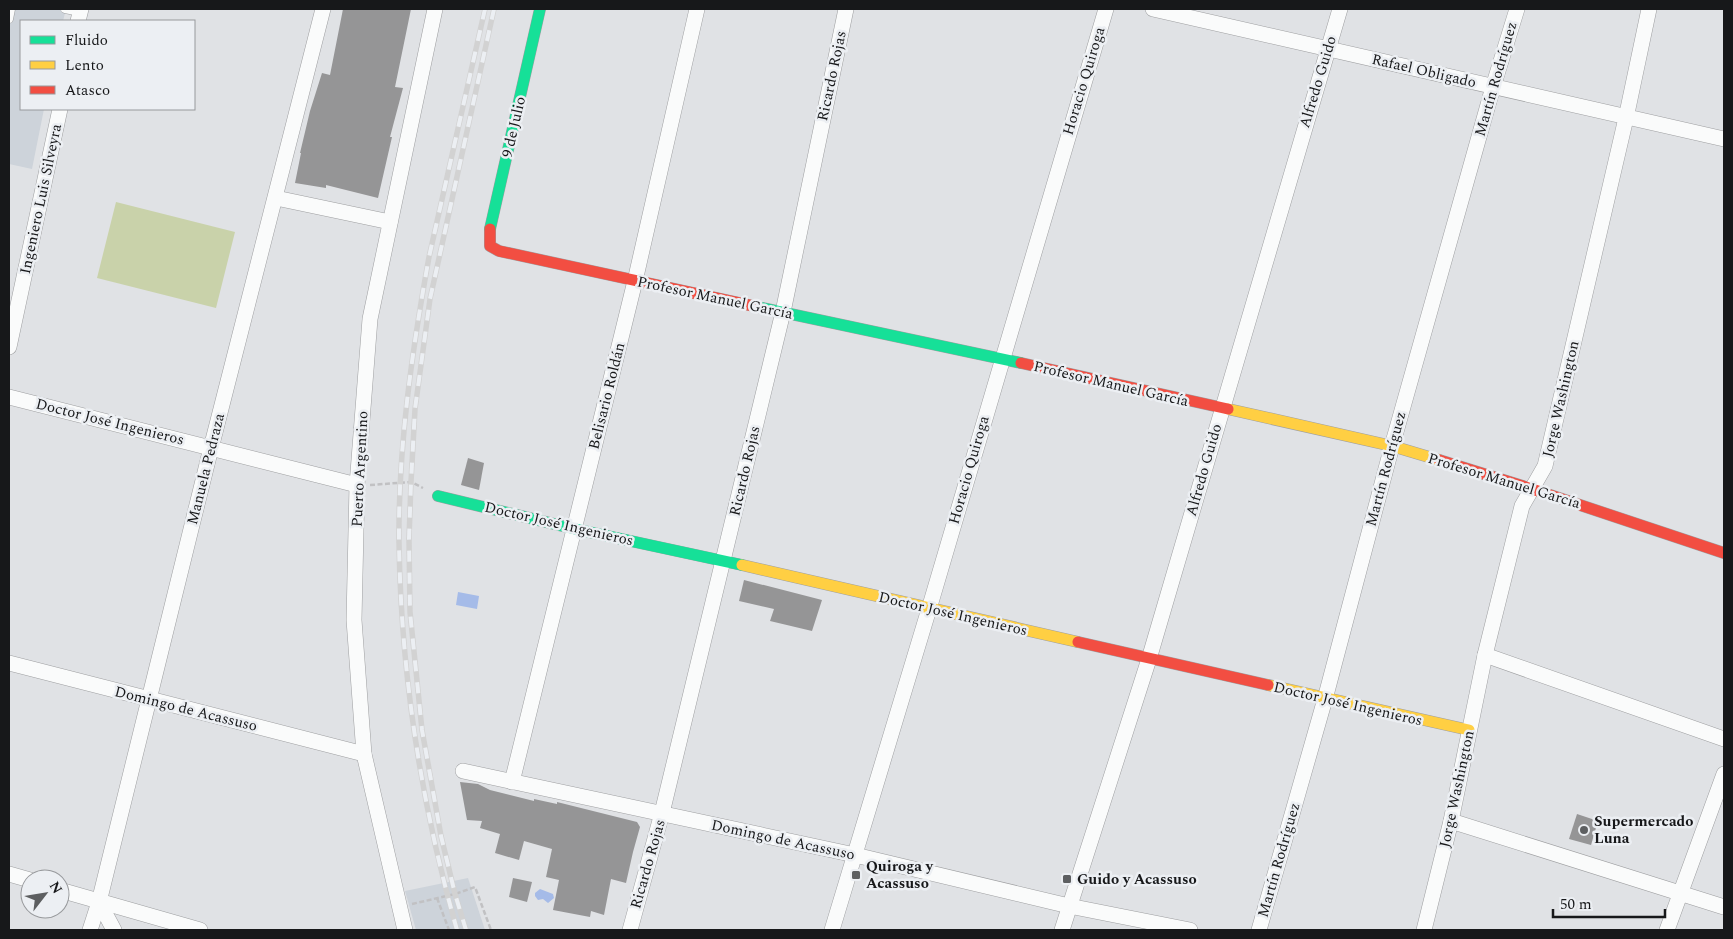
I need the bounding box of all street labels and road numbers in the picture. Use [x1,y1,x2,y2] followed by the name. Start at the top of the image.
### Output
[1469,19,1523,139] street label: Martín Rodríguez
[1057,23,1112,138] street label: Horacio Quiroga
[811,29,853,123] street label: Ricardo Rojas
[1293,33,1343,131] street label: Alfredo Guido
[1369,48,1479,94] street label: Rafael Obligado
[496,94,532,160] street label: 9 de Julio
[14,121,68,276] street label: Ingeniero Luis Silveyra
[635,270,796,326] street label: Profesor Manuel García
[1536,338,1586,460] street label: Jorge Washington
[583,340,631,452] street label: Belisario Roldán
[1031,355,1191,413] street label: Profesor Manuel García
[33,392,187,452] street label: Doctor José Ingenieros
[1360,409,1412,529] street label: Martín Rodríguez
[181,410,231,527] street label: Manuela Pedraza
[345,410,375,528] street label: Puerto Argentino
[942,412,996,527] street label: Horacio Quiroga
[1180,421,1228,519] street label: Alfredo Guido
[723,424,767,518] street label: Ricardo Rojas
[1425,447,1584,515] street label: Profesor Manuel García
[482,496,636,552] street label: Doctor José Ingenieros
[876,586,1030,642] street label: Doctor José Ingenieros
[1271,676,1425,732] street label: Doctor José Ingenieros
[112,680,260,738] street label: Domingo de Acassuso
[1433,728,1481,850] street label: Jorge Washington
[1252,800,1306,920] street label: Martín Rodríguez
[709,814,857,866] street label: Domingo de Acassuso
[624,817,672,911] street label: Ricardo Rojas

